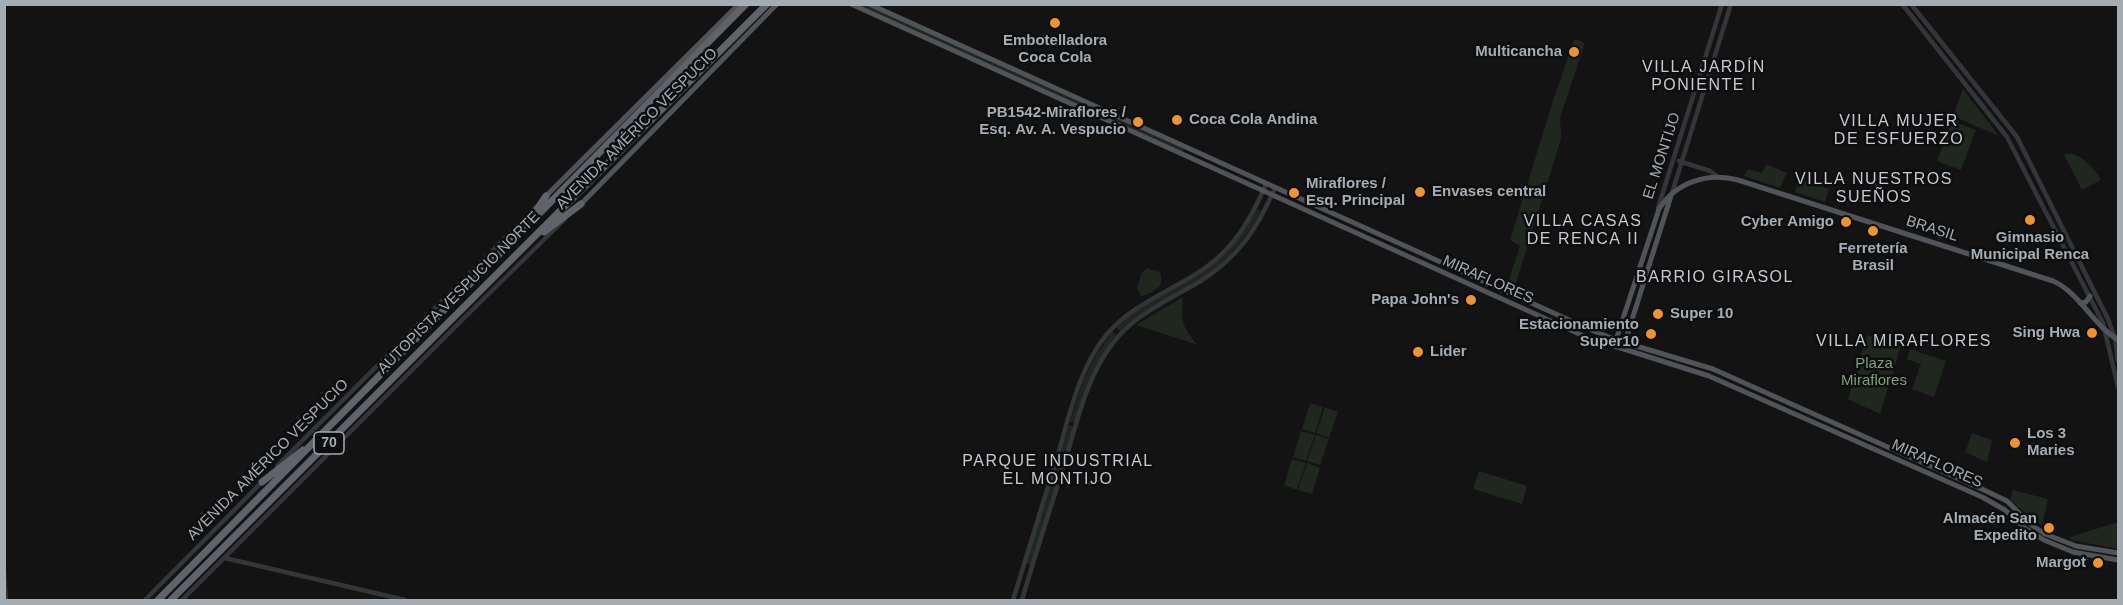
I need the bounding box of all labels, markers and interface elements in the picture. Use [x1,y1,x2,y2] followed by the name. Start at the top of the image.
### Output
[1048,16,1062,30] marker: Embotelladora Coca Cola
[1003,32,1107,67] place label: Embotelladora Coca Cola
[1475,43,1562,61] place label: Multicancha
[553,45,721,213] street label: AVENIDA AMÉRICO VESPUCIO
[1567,45,1581,59] marker: Multicancha
[1642,58,1766,96] district label: VILLA JARDÍN PONIENTE I
[979,104,1126,139] place label: PB1542-Miraflores / Esq. Av. A. Vespucio
[1640,110,1684,202] street label: EL MONTIJO
[1189,111,1317,129] place label: Coca Cola Andina
[1834,112,1964,150] district label: VILLA MUJER DE ESFUERZO
[1170,113,1184,127] marker: Coca Cola Andina
[1131,115,1145,129] marker: PB1542-Miraflores / Esq. Av. A. Vespucio
[1795,170,1953,208] district label: VILLA NUESTROS SUEÑOS
[1306,175,1405,210] place label: Miraflores / Esq. Principal
[1432,183,1546,201] place label: Envases central
[1413,185,1427,199] marker: Envases central
[1287,186,1301,200] marker: Miraflores / Esq. Principal
[374,208,544,378] street label: AUTOPISTA VESPUCIO NORTE
[1524,212,1642,250] district label: VILLA CASAS DE RENCA II
[1904,212,1960,246] street label: BRASIL
[1741,213,1834,231] place label: Cyber Amigo
[2023,213,2037,227] marker: Gimnasio Municipal Renca
[1839,215,1853,229] marker: Cyber Amigo
[1866,224,1880,238] marker: Ferretería Brasil
[1971,229,2089,264] place label: Gimnasio Municipal Renca
[1838,240,1908,275] place label: Ferretería Brasil
[1440,252,1536,308] street label: MIRAFLORES
[1636,268,1794,288] district label: BARRIO GIRASOL
[1371,291,1459,309] place label: Papa John's
[1464,293,1478,307] marker: Papa John's
[1670,305,1733,323] place label: Super 10
[1651,307,1665,321] marker: Super 10
[1519,316,1639,351] place label: Estacionamiento Super10
[2012,324,2080,342] place label: Sing Hwa
[2085,326,2099,340] marker: Sing Hwa
[1644,327,1658,341] marker: Estacionamiento Super10
[1816,332,1992,352] district label: VILLA MIRAFLORES
[1430,343,1467,361] place label: Lider
[1411,345,1425,359] marker: Lider
[1841,355,1907,390] park label: Plaza Miraflores
[184,376,352,544] street label: AVENIDA AMÉRICO VESPUCIO
[2027,425,2075,460] place label: Los 3 Maries
[314,432,344,454] road number: 70
[1889,436,1985,492] street label: MIRAFLORES
[2008,436,2022,450] marker: Los 3 Maries
[962,452,1154,490] district label: PARQUE INDUSTRIAL EL MONTIJO
[1943,510,2037,545] place label: Almacén San Expedito
[2042,521,2056,535] marker: Almacén San Expedito
[2036,554,2086,572] place label: Margot
[2091,556,2105,570] marker: Margot

